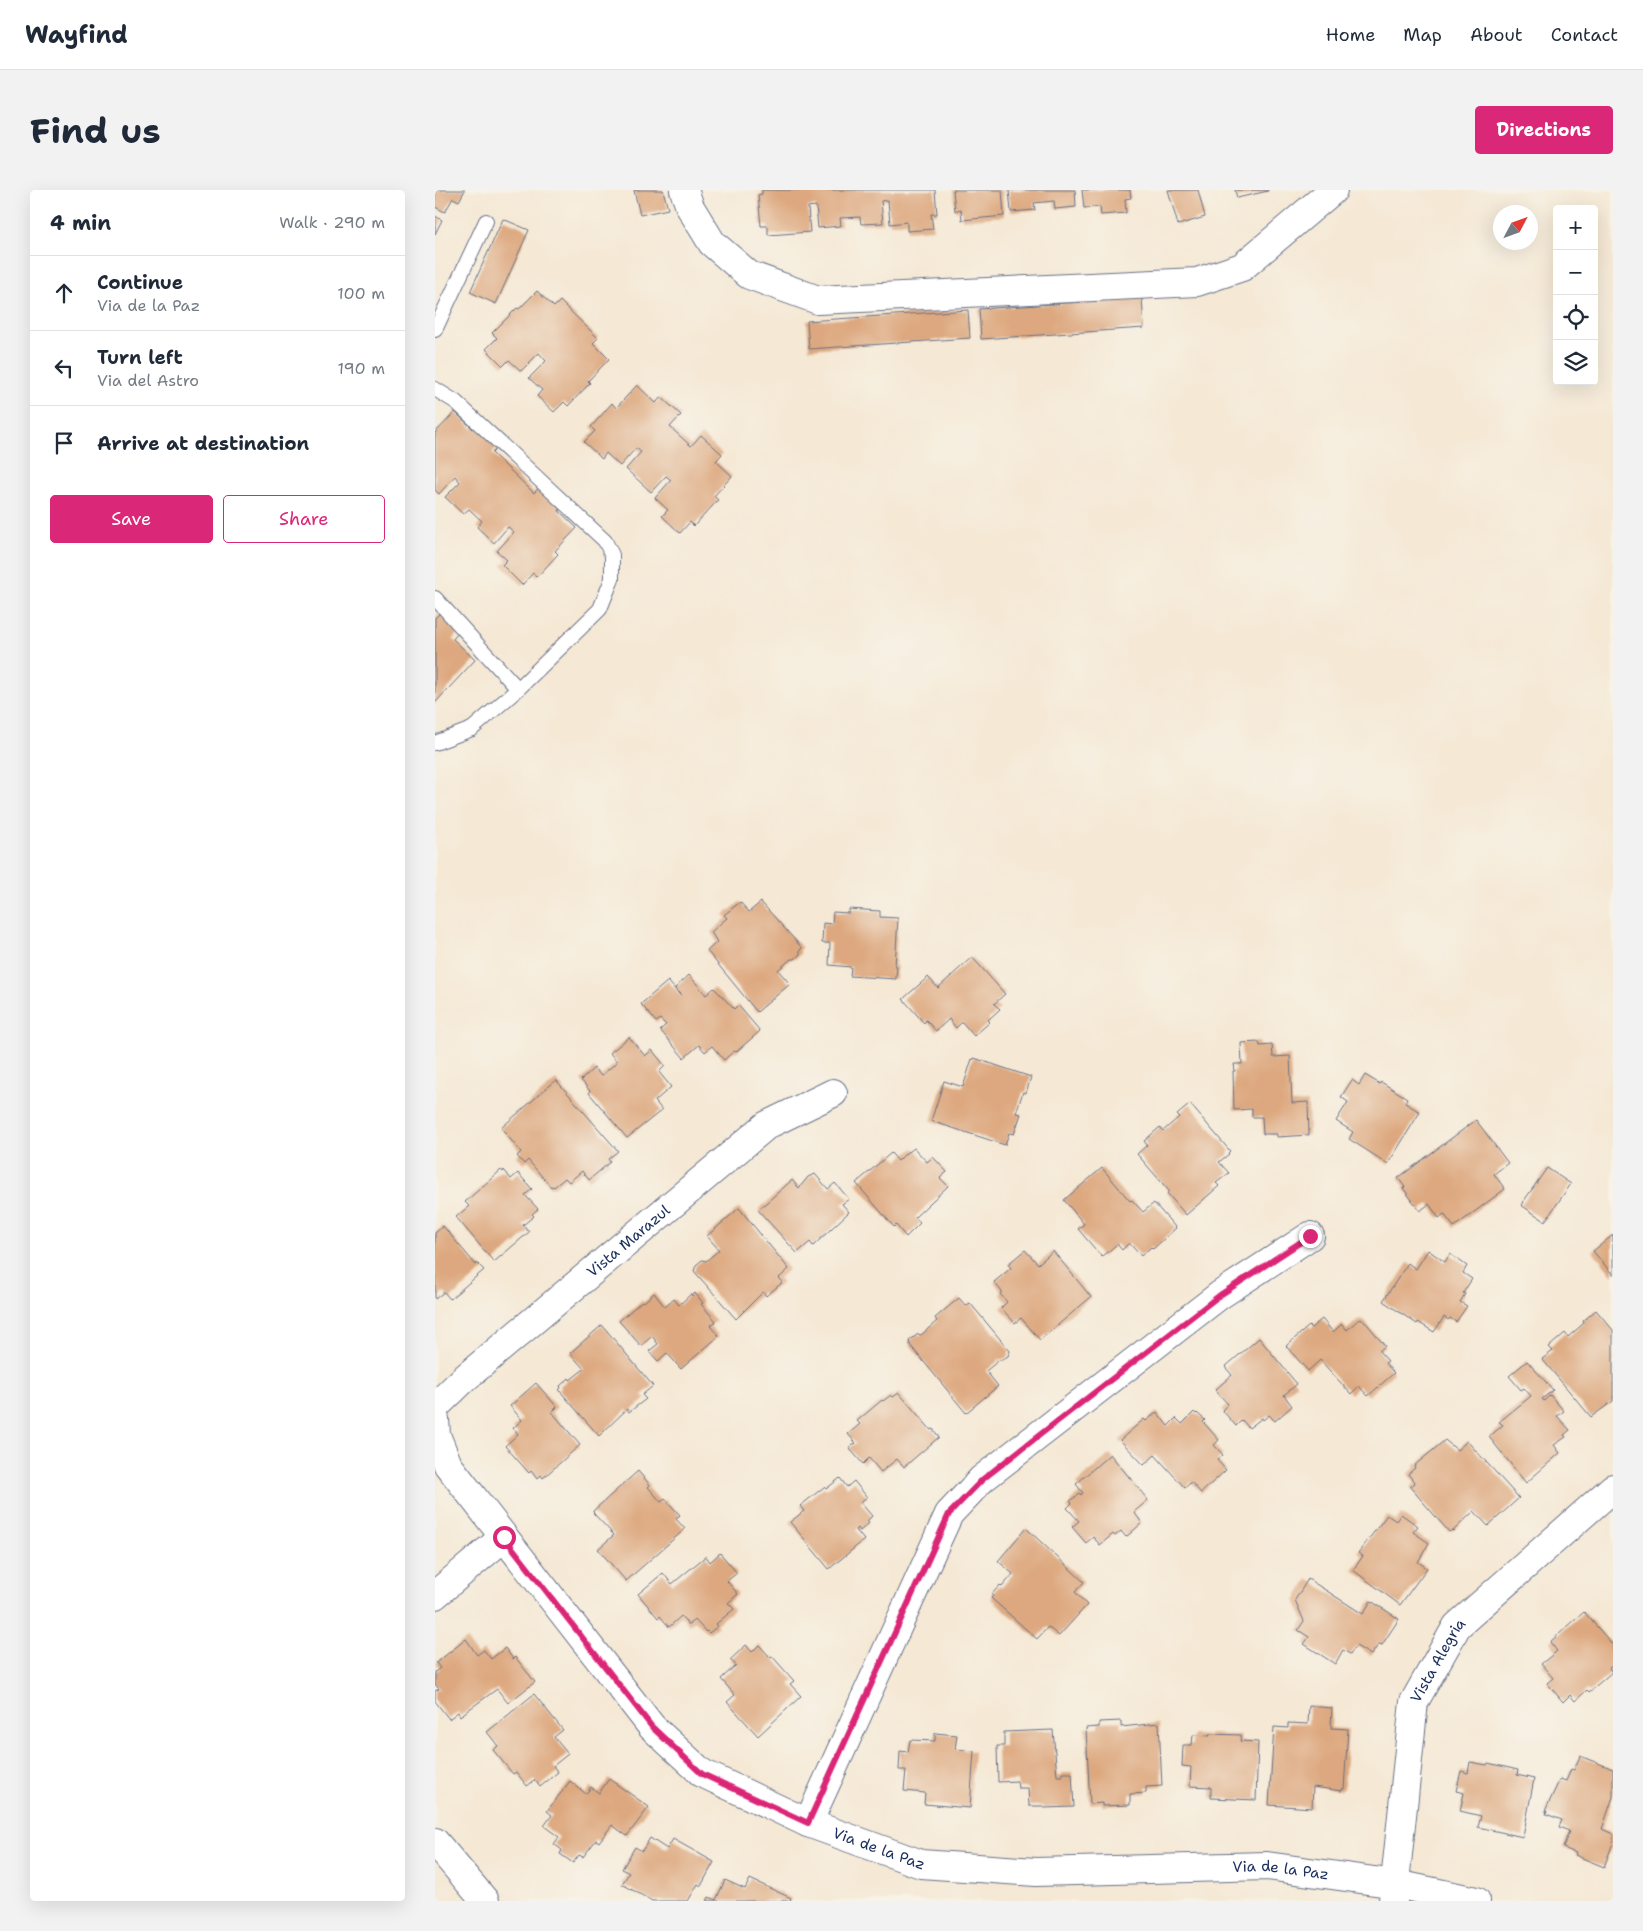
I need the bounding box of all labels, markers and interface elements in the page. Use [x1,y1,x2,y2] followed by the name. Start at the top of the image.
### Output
[25,19,128,51] text: Wayfind
[1326,23,1375,47] text: Home
[1403,23,1442,47] text: Map
[1470,23,1523,47] text: About
[1551,23,1618,47] text: Contact
[1475,106,1613,154] button: Directions
[30,107,161,154] text: Find us
[1493,205,1538,250] north arrow
[1553,205,1598,385] map controls
[1553,205,1598,250] button: +
[50,209,111,237] text: 4 min
[279,212,385,233] text: Walk · 290 m
[1553,250,1598,295] button: −
[97,270,183,295] text: Continue
[50,279,78,307] icon: ahead
[337,283,385,304] text: 100 m
[97,295,200,316] text: Via de la Paz
[1553,295,1598,340] button: locate
[1553,340,1598,385] button: layers
[97,345,183,370] text: Turn left
[50,354,78,382] icon: left
[338,358,385,379] text: 190 m
[97,370,199,391] text: Via del Astro
[50,429,78,457] icon: arrive
[97,431,309,456] text: Arrive at destination
[50,495,213,543] button: Save
[223,495,385,543] button: Share
[583,1200,675,1282] street label: Vista Marazul
[1299,1225,1322,1248] route end
[493,1526,516,1549] route start
[1406,1613,1470,1706] street label: Vista Alegria
[830,1823,928,1875] street label: Via de la Paz
[1232,1856,1330,1885] street label: Via de la Paz

